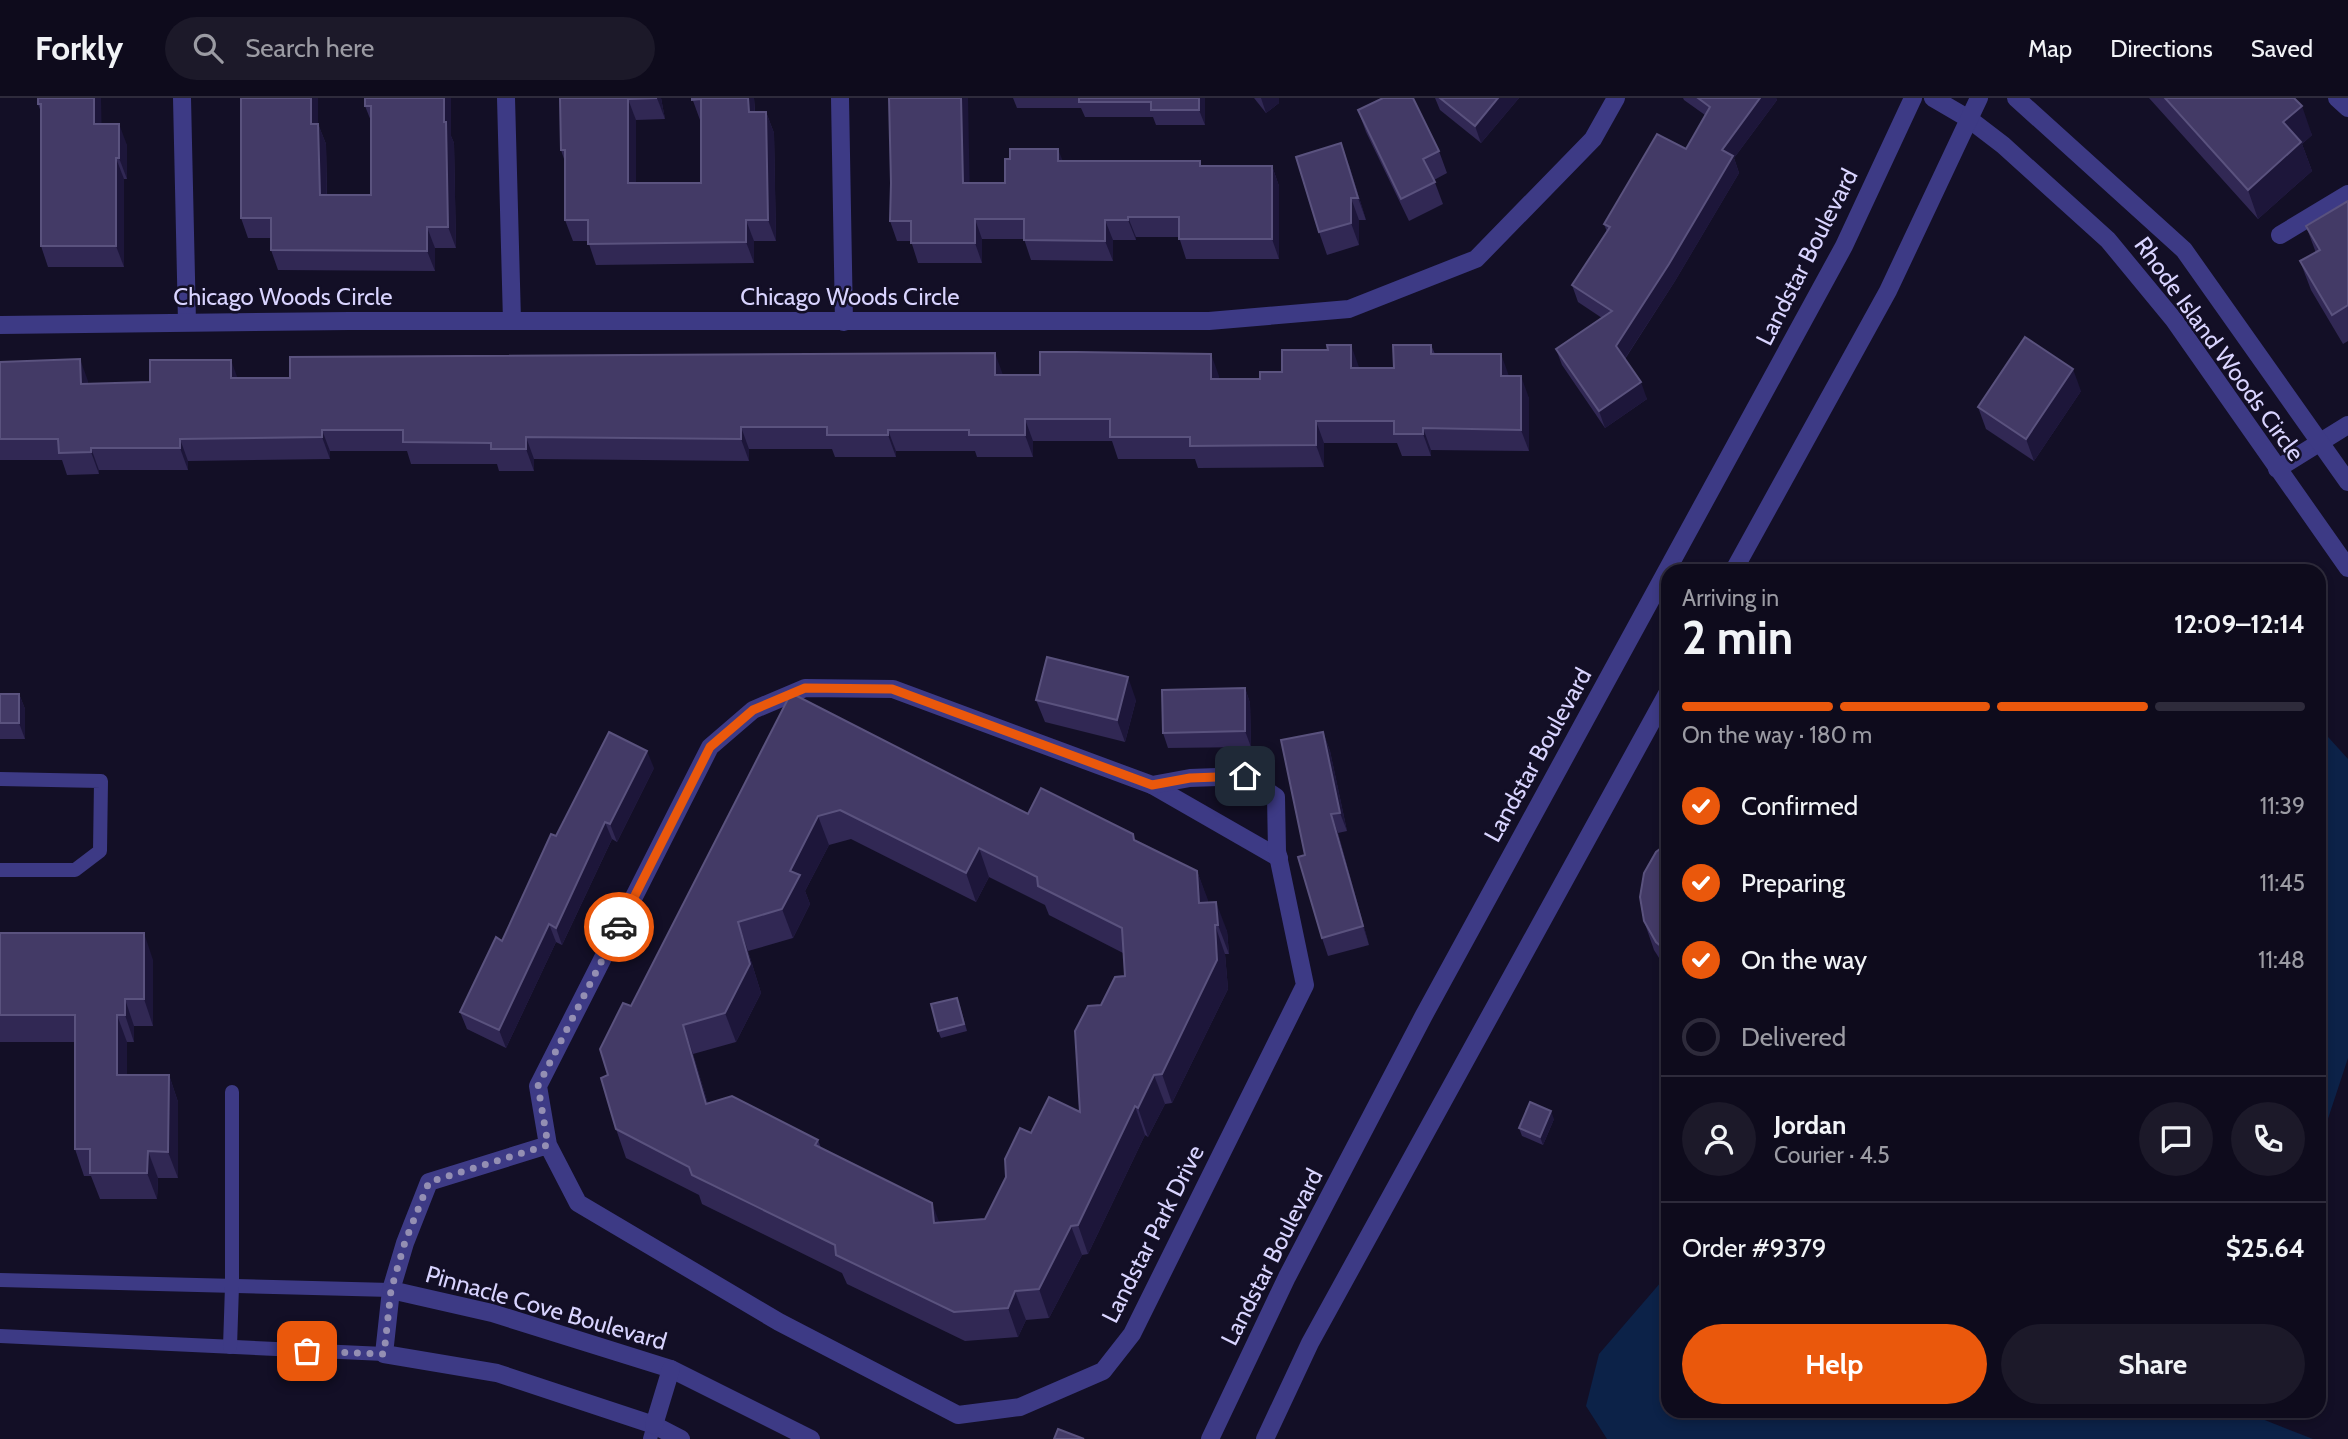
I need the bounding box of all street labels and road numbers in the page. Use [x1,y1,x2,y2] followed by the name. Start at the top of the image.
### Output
[1749,164,1864,350] street label: Landstar Boulevard
[2128,231,2311,466] street label: Rhode Island Woods Circle
[173,282,393,311] street label: Chicago Woods Circle
[740,282,960,311] street label: Chicago Woods Circle
[1478,663,1597,847] street label: Landstar Boulevard
[1095,1140,1210,1327] street label: Landstar Park Drive
[1214,1164,1329,1350] street label: Landstar Boulevard
[422,1259,670,1356] street label: Pinnacle Cove Boulevard

